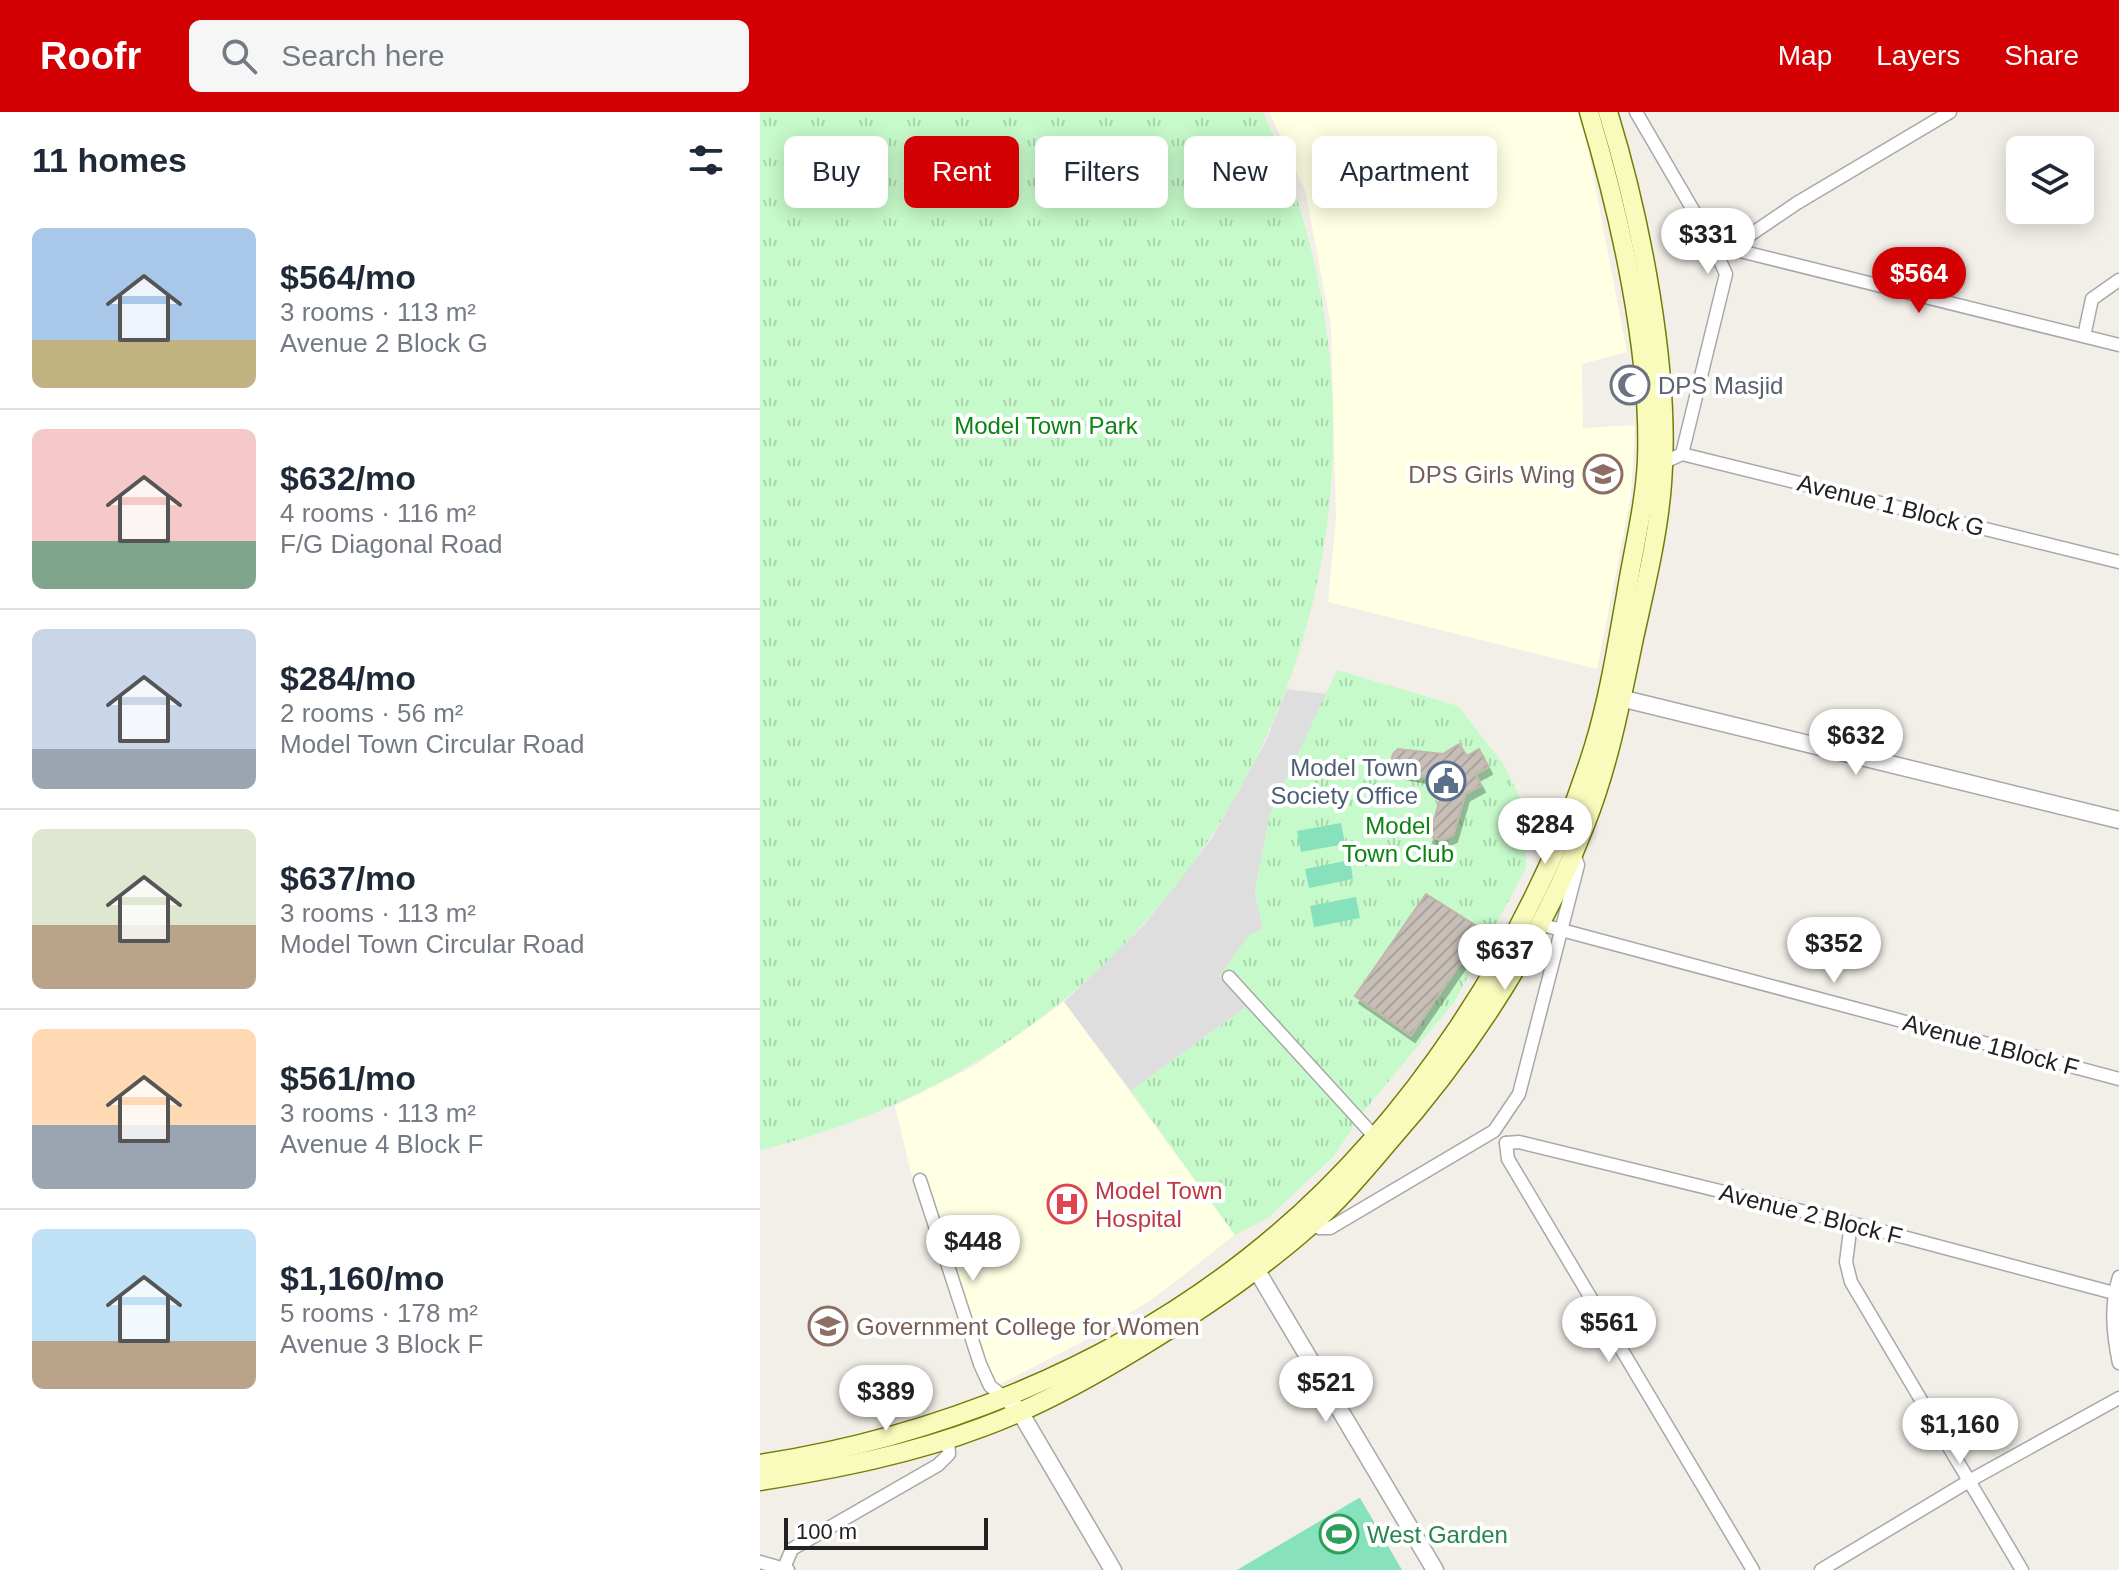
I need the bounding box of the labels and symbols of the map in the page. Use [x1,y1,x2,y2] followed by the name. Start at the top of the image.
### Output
[1661,208,1755,276] pin: $331
[1872,247,1966,315] pin: $564
[1609,364,1651,406] mosque icon: DPS Masjid
[1658,372,1783,399] place label: DPS Masjid
[954,412,1139,439] park label: Model Town Park
[1582,453,1624,495] school or university icon: DPS Girls Wing
[1408,461,1575,488] place label: DPS Girls Wing
[1795,469,1987,541] street label: Avenue 1 Block G
[1809,709,1903,777] pin: $632
[1270,754,1418,809] place label: Model Town Society Office
[1425,760,1467,802] public building icon: Model Town Society Office
[1498,798,1592,866] pin: $284
[1342,812,1454,867] park label: Model Town Club
[1787,917,1881,985] pin: $352
[1458,924,1552,992] pin: $637
[1900,1009,2082,1081] street label: Avenue 1Block F
[1095,1177,1223,1232] place label: Model Town Hospital
[1717,1178,1905,1250] street label: Avenue 2 Block F
[1046,1183,1088,1225] hospital icon: Model Town Hospital
[926,1215,1020,1283] pin: $448
[1562,1296,1656,1364] pin: $561
[807,1305,849,1347] school or university icon: Government College for Women
[856,1313,1200,1340] place label: Government College for Women
[1279,1356,1373,1424] pin: $521
[839,1365,933,1433] pin: $389
[1895,1398,2025,1466] pin: $1,160
[1318,1513,1360,1555] sports icon: West Garden
[784,1514,988,1550] scale bar
[1367,1521,1508,1548] place label: West Garden

